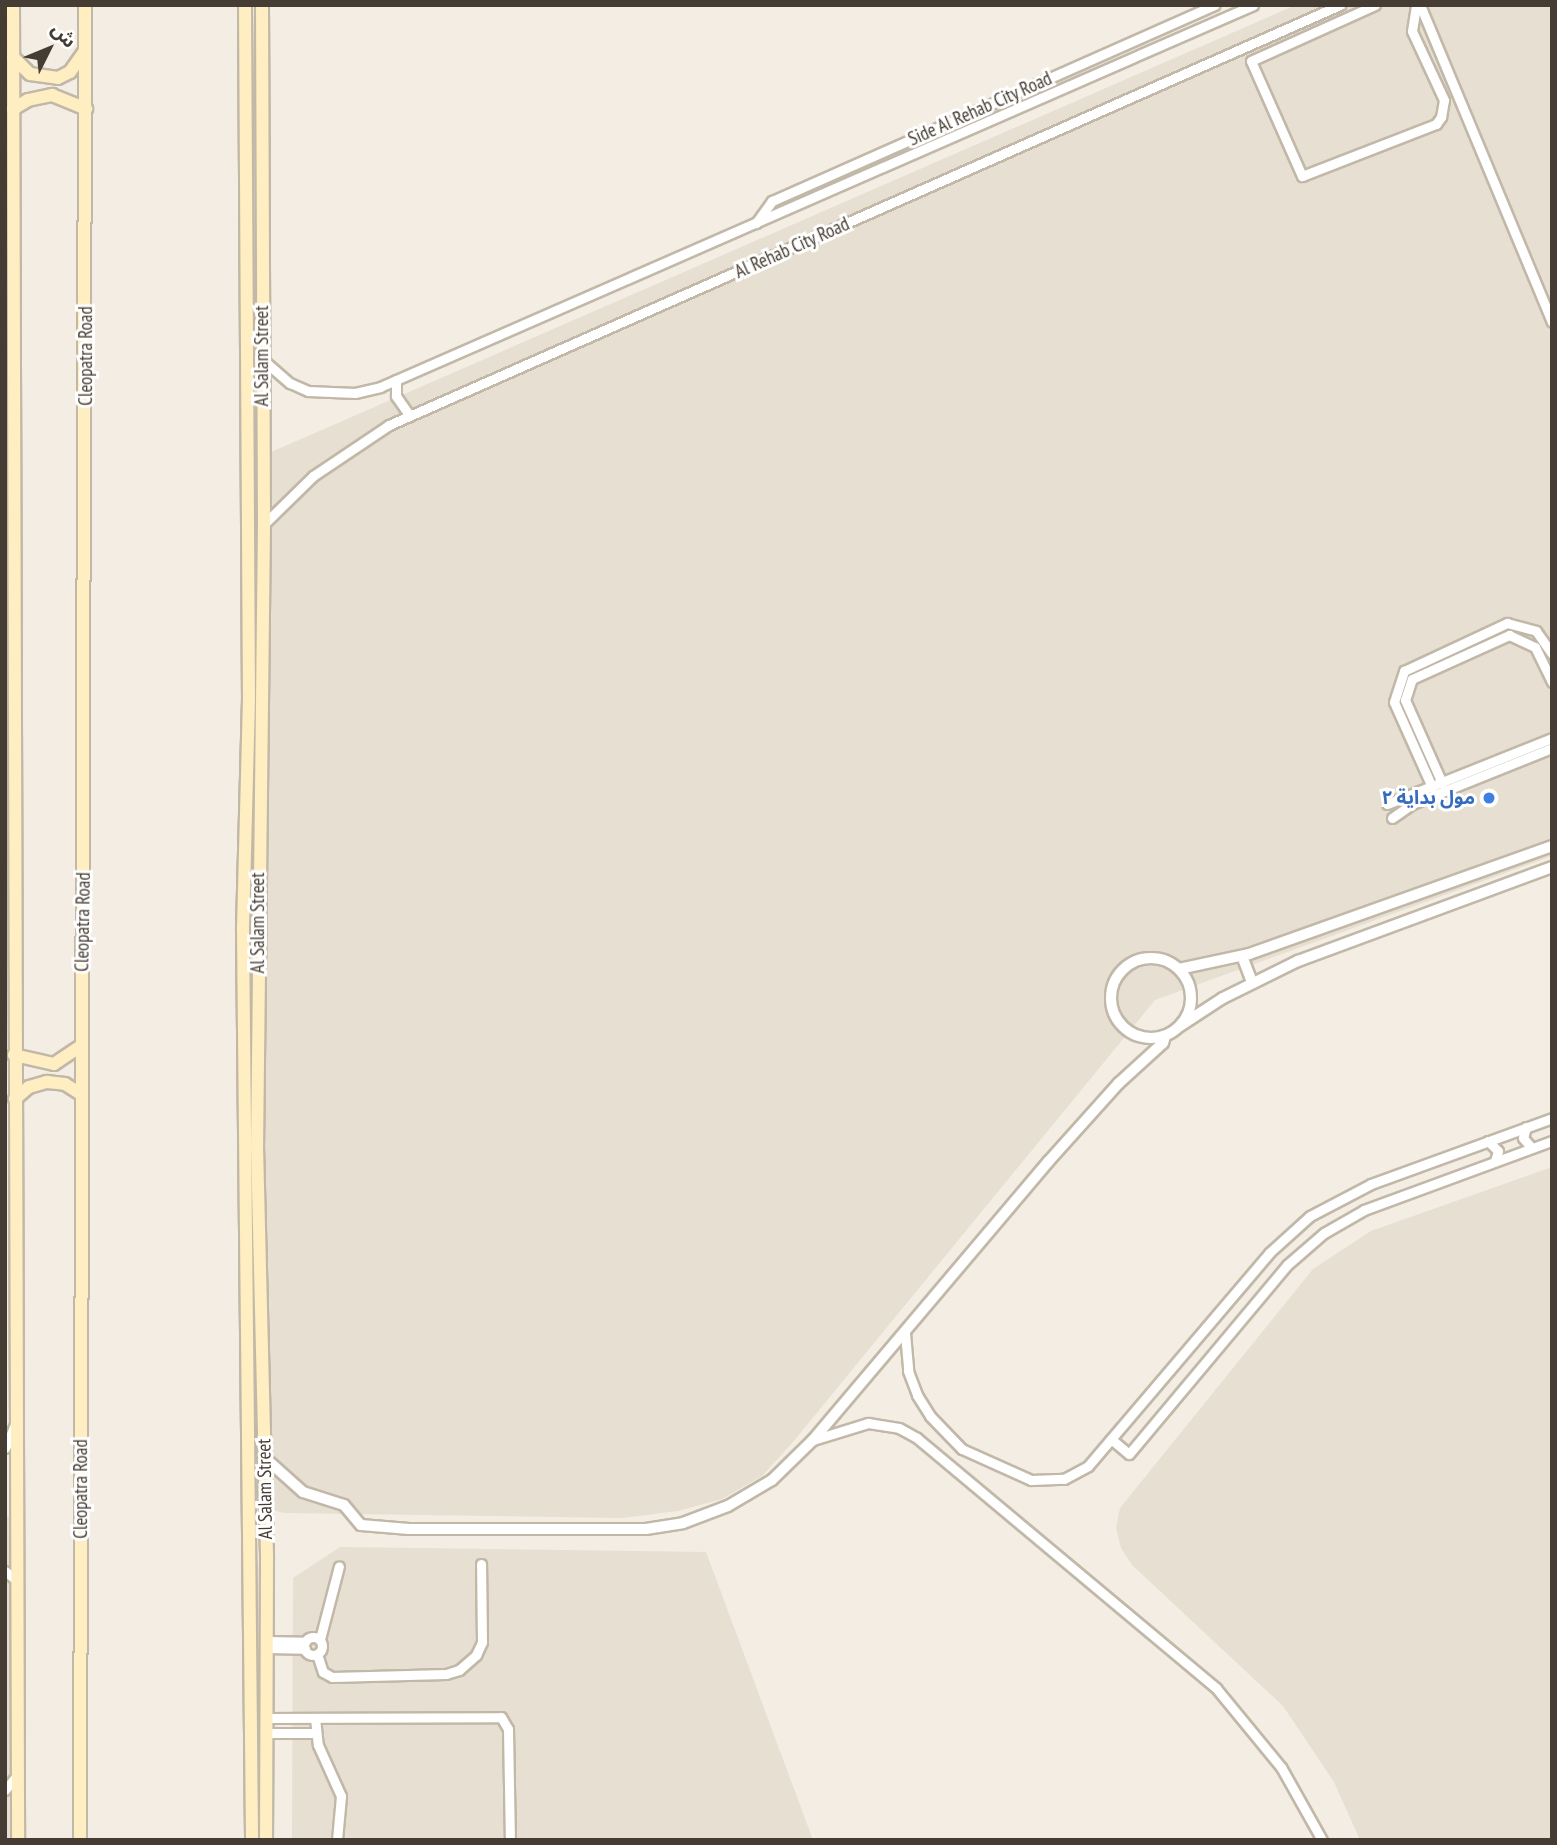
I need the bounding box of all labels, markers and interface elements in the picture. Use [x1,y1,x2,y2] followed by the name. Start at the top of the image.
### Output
[14,14,84,84] north arrow
[47,17,82,52] text: ش
[904,67,1056,151] street label: Side Al Rehab City Road
[731,212,853,284] street label: Al Rehab City Road
[75,306,97,406] street label: Cleopatra Road
[251,306,273,406] street label: Al Salam Street
[1382,787,1475,809] place label: مول بداية ۲
[1481,790,1497,806] marker: مول بداية ۲
[71,872,95,972] street label: Cleopatra Road
[247,873,269,973] street label: Al Salam Street
[253,1438,277,1540] street label: Al Salam Street
[70,1439,92,1539] street label: Cleopatra Road

